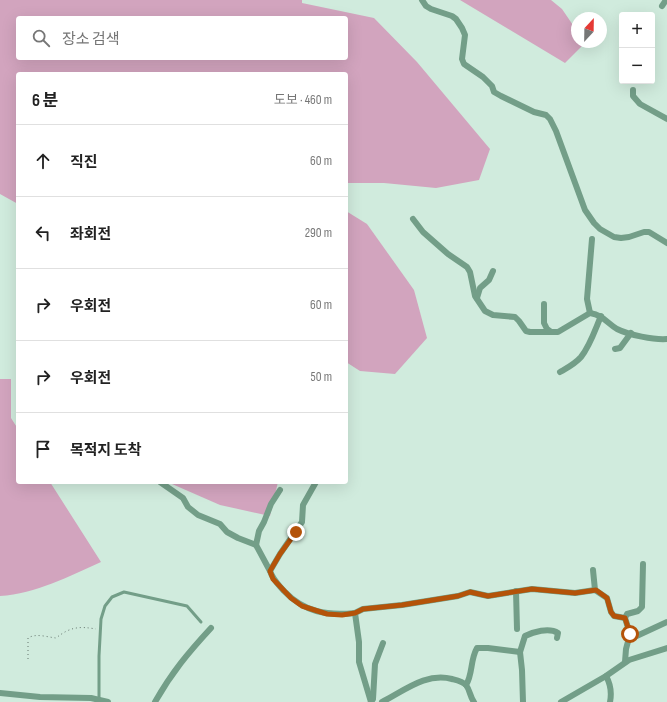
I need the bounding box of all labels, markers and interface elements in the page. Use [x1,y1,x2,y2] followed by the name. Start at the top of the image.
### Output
[571,12,607,48] north arrow
[619,12,655,84] map controls
[619,12,655,48] button: +
[16,16,348,60] search box
[30,27,52,49] icon: search
[62,30,120,49] text: 장소 검색
[619,48,655,84] button: −
[32,91,58,111] text: 6 분
[274,92,332,108] text: 도보 · 460 m
[32,150,54,172] icon: ahead
[70,153,98,172] text: 직진
[310,153,332,169] text: 60 m
[32,222,54,244] icon: left
[70,225,111,244] text: 좌회전
[305,225,332,241] text: 290 m
[32,294,54,316] icon: right
[70,297,111,316] text: 우회전
[310,297,332,313] text: 60 m
[32,366,54,388] icon: right
[70,369,111,388] text: 우회전
[311,369,332,385] text: 50 m
[32,438,54,460] icon: arrive
[70,441,141,460] text: 목적지 도착
[287,523,305,541] route end
[621,625,639,643] route start

